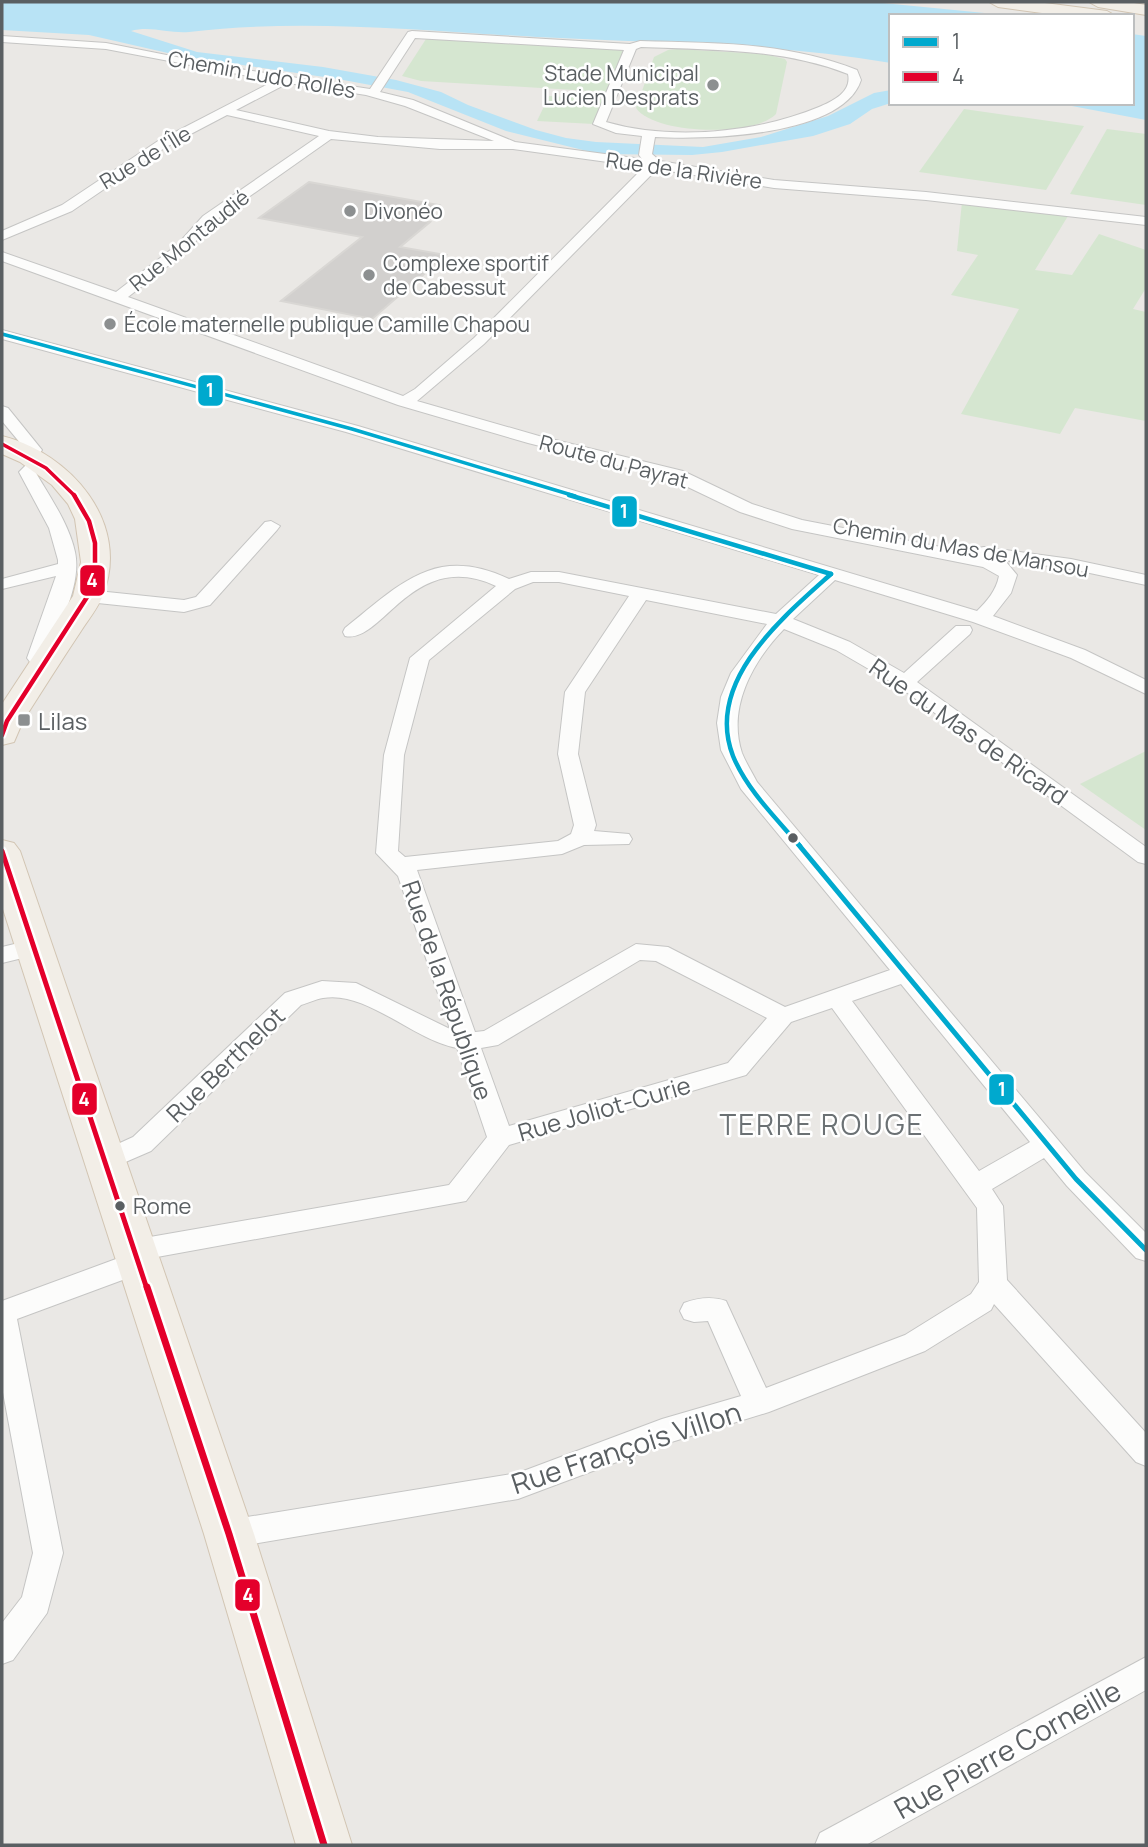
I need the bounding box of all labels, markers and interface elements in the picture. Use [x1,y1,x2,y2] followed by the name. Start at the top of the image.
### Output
[889,14,1134,105] legend
[952,27,960,55] text: 1
[166,44,358,104] street label: Chemin Ludo Rollès
[543,59,699,111] place label: Stade Municipal Lucien Desprats
[952,62,964,90] text: 4
[705,77,721,93] marker: Stade Municipal Lucien Desprats
[94,119,196,195] street label: Rue de l'Île
[604,145,764,195] street label: Rue de la Rivière
[123,183,255,297] street label: Rue Montaudié
[364,197,443,225] place label: Divonéo
[342,203,358,219] marker: Divonéo
[383,249,549,301] place label: Complexe sportif de Cabessut
[361,267,377,283] marker: Complexe sportif de Cabessut
[124,310,530,338] place label: École maternelle publique Camille Chapou
[102,316,118,332] marker: École maternelle publique Camille Chapou
[197,374,224,407] line badge: 1
[206,377,214,403] text: 1
[536,428,692,494] street label: Route du Payrat
[611,495,638,528] line badge: 1
[620,498,628,524] text: 1
[831,511,1091,583] street label: Chemin du Mas de Mansou
[79,564,106,597] line badge: 4
[86,567,98,593] text: 4
[863,650,1075,812] street label: Rue du Mas de Ricard
[38,704,87,737] place label: Lilas
[16,712,32,728] marker: Lilas
[786,831,800,845] unlabelled marker
[395,876,501,1104] street label: Rue de la République
[159,999,291,1129] street label: Rue Berthelot
[514,1068,694,1148] street label: Rue Joliot-Curie
[988,1073,1015,1106] line badge: 1
[998,1076,1006,1102] text: 1
[71,1082,98,1116] line badge: 4
[78,1086,90,1112] text: 4
[720,1105,924,1143] district label: TERRE ROUGE
[133,1191,191,1221] place label: Rome
[113,1199,127,1213] marker: Rome
[506,1392,746,1502] street label: Rue François Villon
[234,1578,261,1612] line badge: 4
[242,1582,254,1608] text: 4
[887,1671,1127,1827] street label: Rue Pierre Corneille

